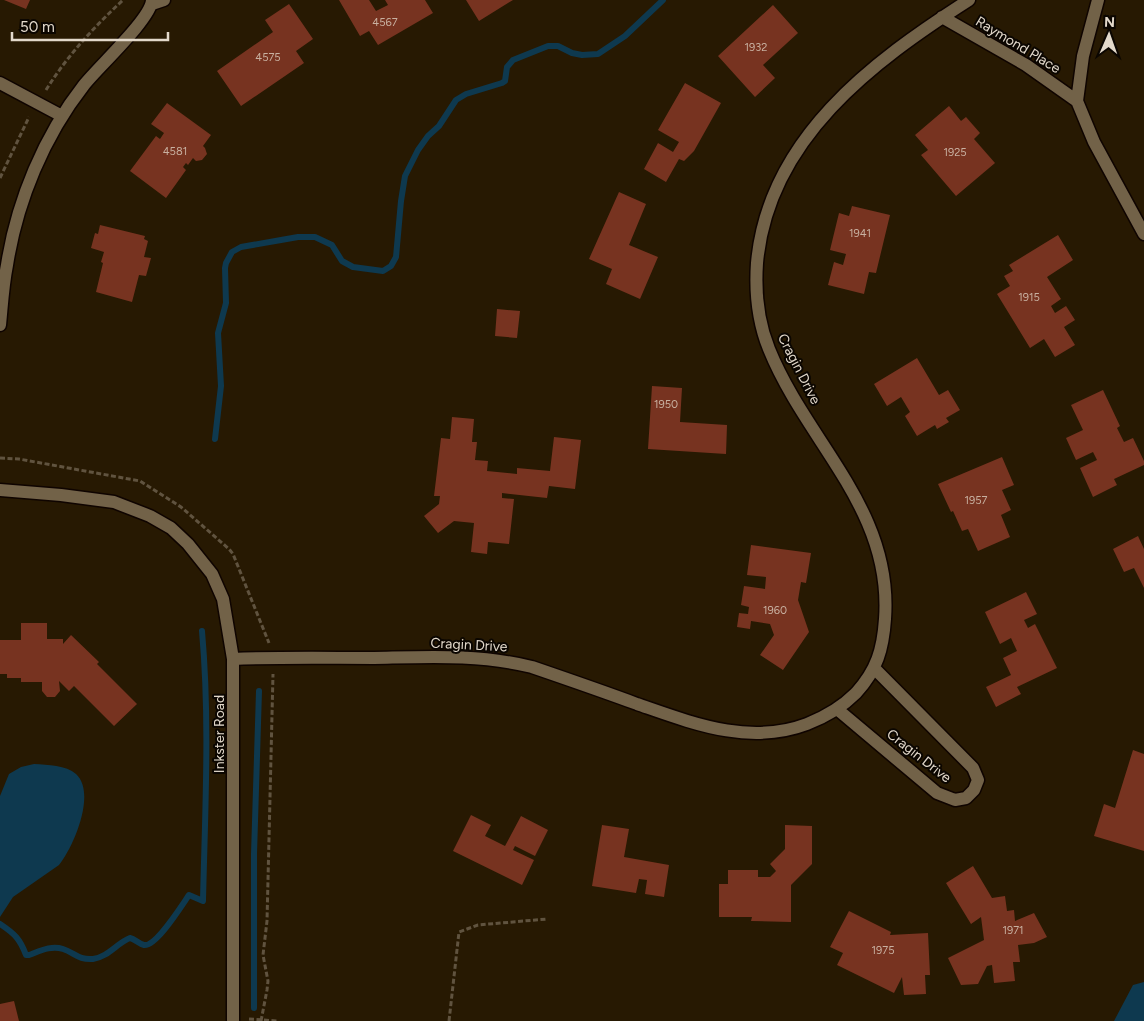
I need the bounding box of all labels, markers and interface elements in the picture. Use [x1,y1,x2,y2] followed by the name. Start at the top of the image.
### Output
[12,10,169,42] scale bar
[1084,10,1134,60] north arrow
[972,13,1064,77] street label: Raymond Place
[1104,14,1115,31] text: N
[372,16,398,29] house number: 4567
[20,18,55,36] text: 50 m
[745,41,767,54] house number: 1932
[255,51,281,64] house number: 4575
[163,145,187,158] house number: 4581
[943,146,967,159] house number: 1925
[849,227,871,240] house number: 1941
[1018,291,1040,304] house number: 1915
[774,331,824,408] street label: Cragin Drive
[654,398,678,411] house number: 1950
[964,494,988,507] house number: 1957
[763,604,787,617] house number: 1960
[430,634,508,656] street label: Cragin Drive
[211,695,228,773] street label: Inkster Road
[883,726,955,787] street label: Cragin Drive
[1002,924,1024,937] house number: 1971
[871,944,895,957] house number: 1975

